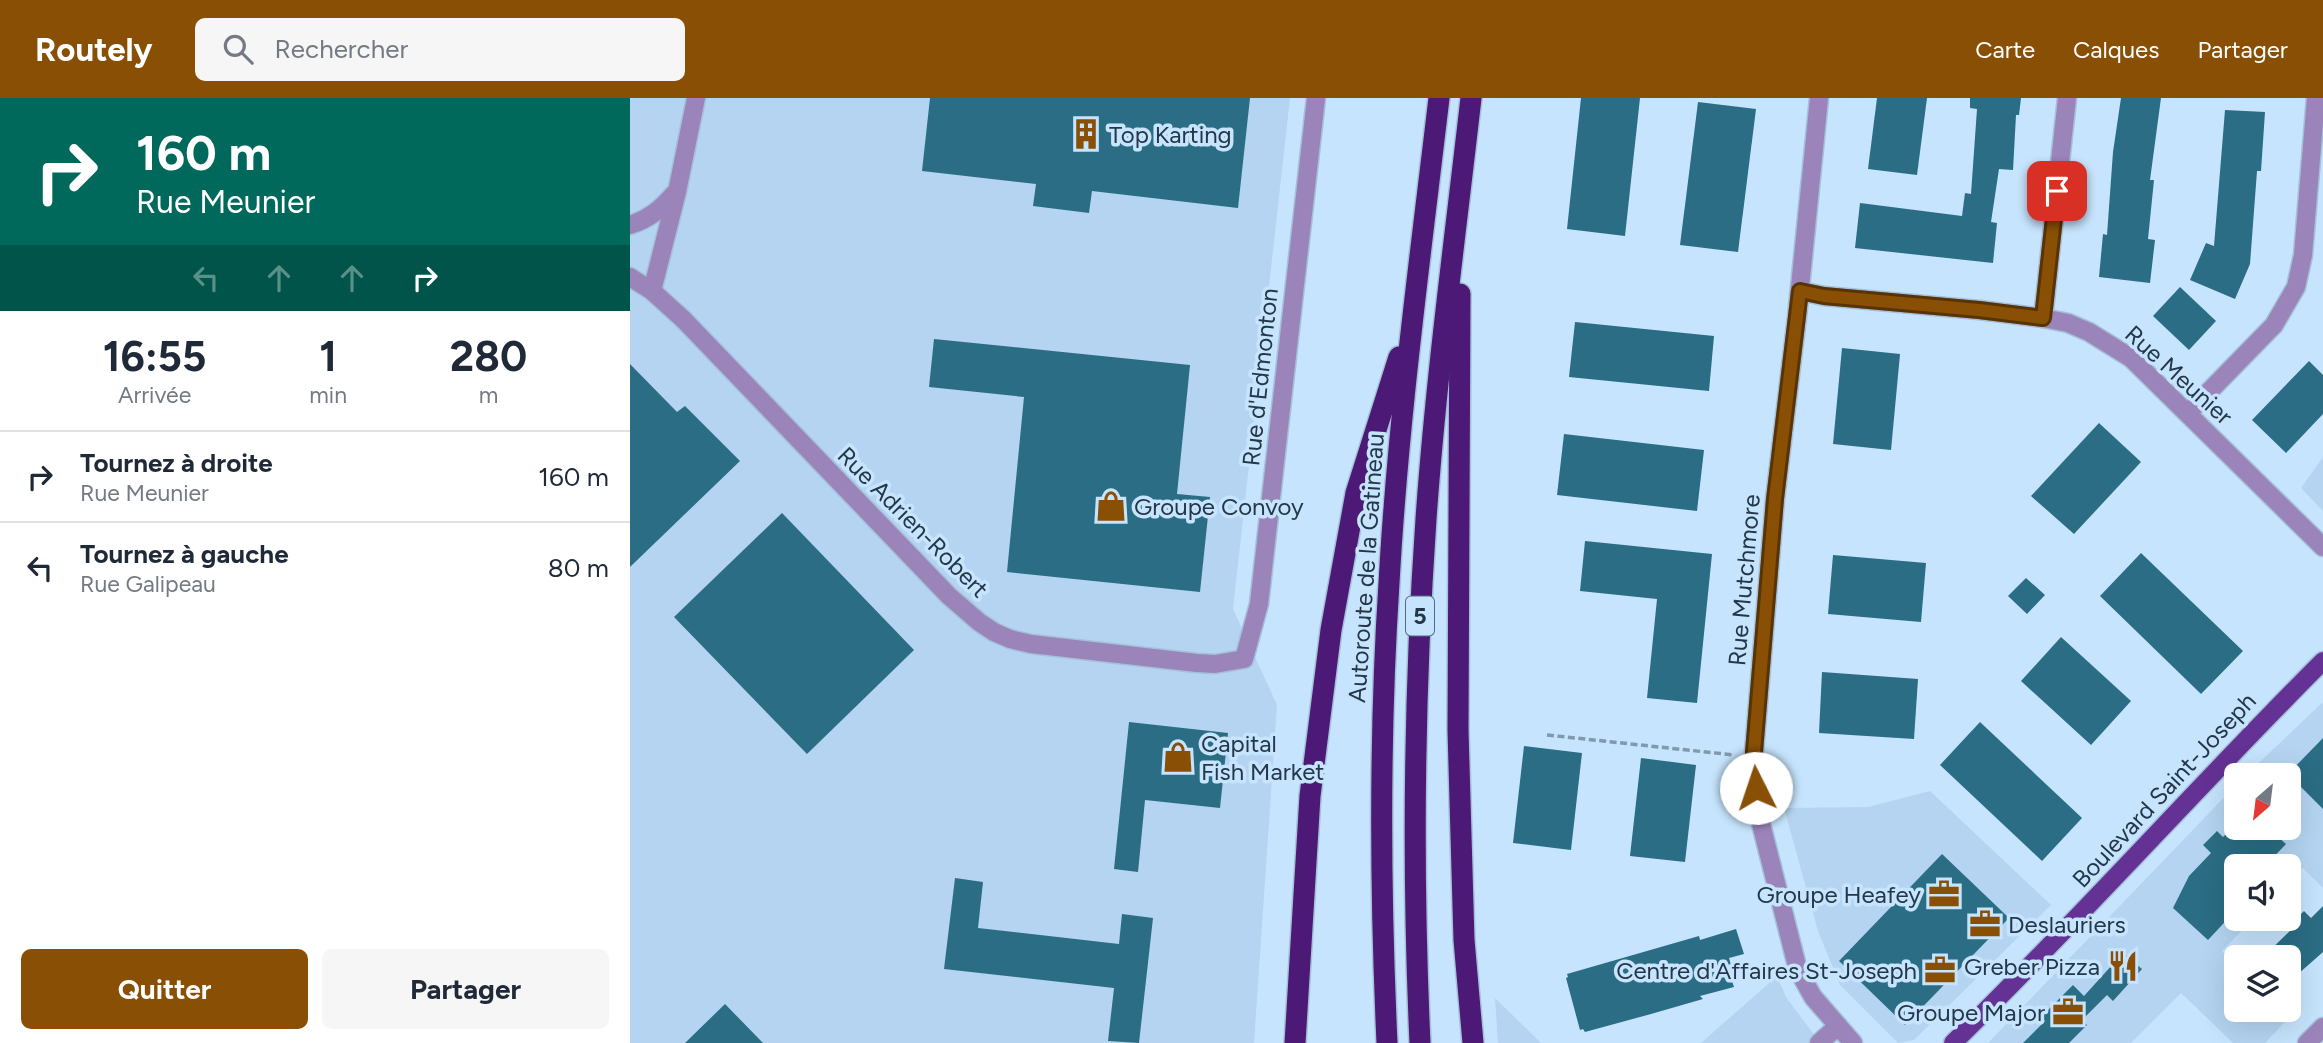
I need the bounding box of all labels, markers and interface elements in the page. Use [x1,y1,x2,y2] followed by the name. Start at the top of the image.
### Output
[195,18,685,81] search box
[35,30,153,69] text: Routely
[219,30,257,68] icon: search
[275,33,408,65] text: Rechercher
[1975,35,2035,64] text: Carte
[2073,35,2159,64] text: Calques
[2197,35,2288,64] text: Partager
[1069,117,1103,151] building icon: Top Karting
[1109,120,1232,149] place label: Top Karting
[136,123,271,182] text: 160 m
[21,126,112,217] icon: right
[2027,161,2087,221] pin
[2038,172,2076,210] icon: arrive
[136,183,315,221] text: Rue Meunier
[187,259,225,297] icon: left
[260,259,298,297] icon: ahead
[333,259,371,297] icon: ahead
[406,259,444,297] icon: right
[1236,287,1284,467] street label: Rue d'Edmonton
[2119,319,2239,431] street label: Rue Meunier
[103,331,206,382] text: 16:55
[319,331,337,382] text: 1
[450,331,527,382] text: 280
[118,381,191,409] text: Arrivée
[309,381,347,409] text: min
[479,381,498,409] text: m
[1342,432,1390,704] street label: Autoroute de la Gatineau
[832,441,994,603] street label: Rue Adrien-Robert
[80,447,273,479] text: Tournez à droite
[21,458,59,496] icon: right
[538,461,609,493] text: 160 m
[80,479,209,507] text: Rue Meunier
[1094,489,1128,523] shop icon: Groupe Convoy
[1134,492,1304,521] place label: Groupe Convoy
[1722,493,1766,667] street label: Rue Mutchmore
[80,538,289,570] text: Tournez à gauche
[21,549,59,587] icon: left
[548,552,609,584] text: 80 m
[80,570,216,598] text: Rue Galipeau
[1406,596,1434,636] road number: 5
[2066,687,2262,893] street label: Boulevard Saint-Joseph
[1201,729,1324,786] place label: Capital Fish Market
[1161,740,1195,774] shop icon: Capital Fish Market
[1719,751,1793,825] position arrow
[2224,763,2301,840] north arrow
[2224,763,2301,1022] map controls
[2224,854,2301,931] button: sound
[1927,877,1961,911] office icon: Groupe Heafey
[1757,880,1921,909] place label: Groupe Heafey
[1968,907,2002,941] office icon: Deslauriers
[2008,910,2126,939] place label: Deslauriers
[2224,945,2301,1022] button: layers
[21,949,308,1029] button: Quitter
[322,949,609,1029] button: Partager
[2106,949,2140,983] restaurant icon: Greber Pizza
[1964,952,2100,981] place label: Greber Pizza
[1923,953,1957,987] office icon: Centre d'Affaires St-Joseph
[1616,956,1917,985] place label: Centre d'Affaires St-Joseph
[2051,995,2085,1029] office icon: Groupe Major
[1897,998,2045,1027] place label: Groupe Major

